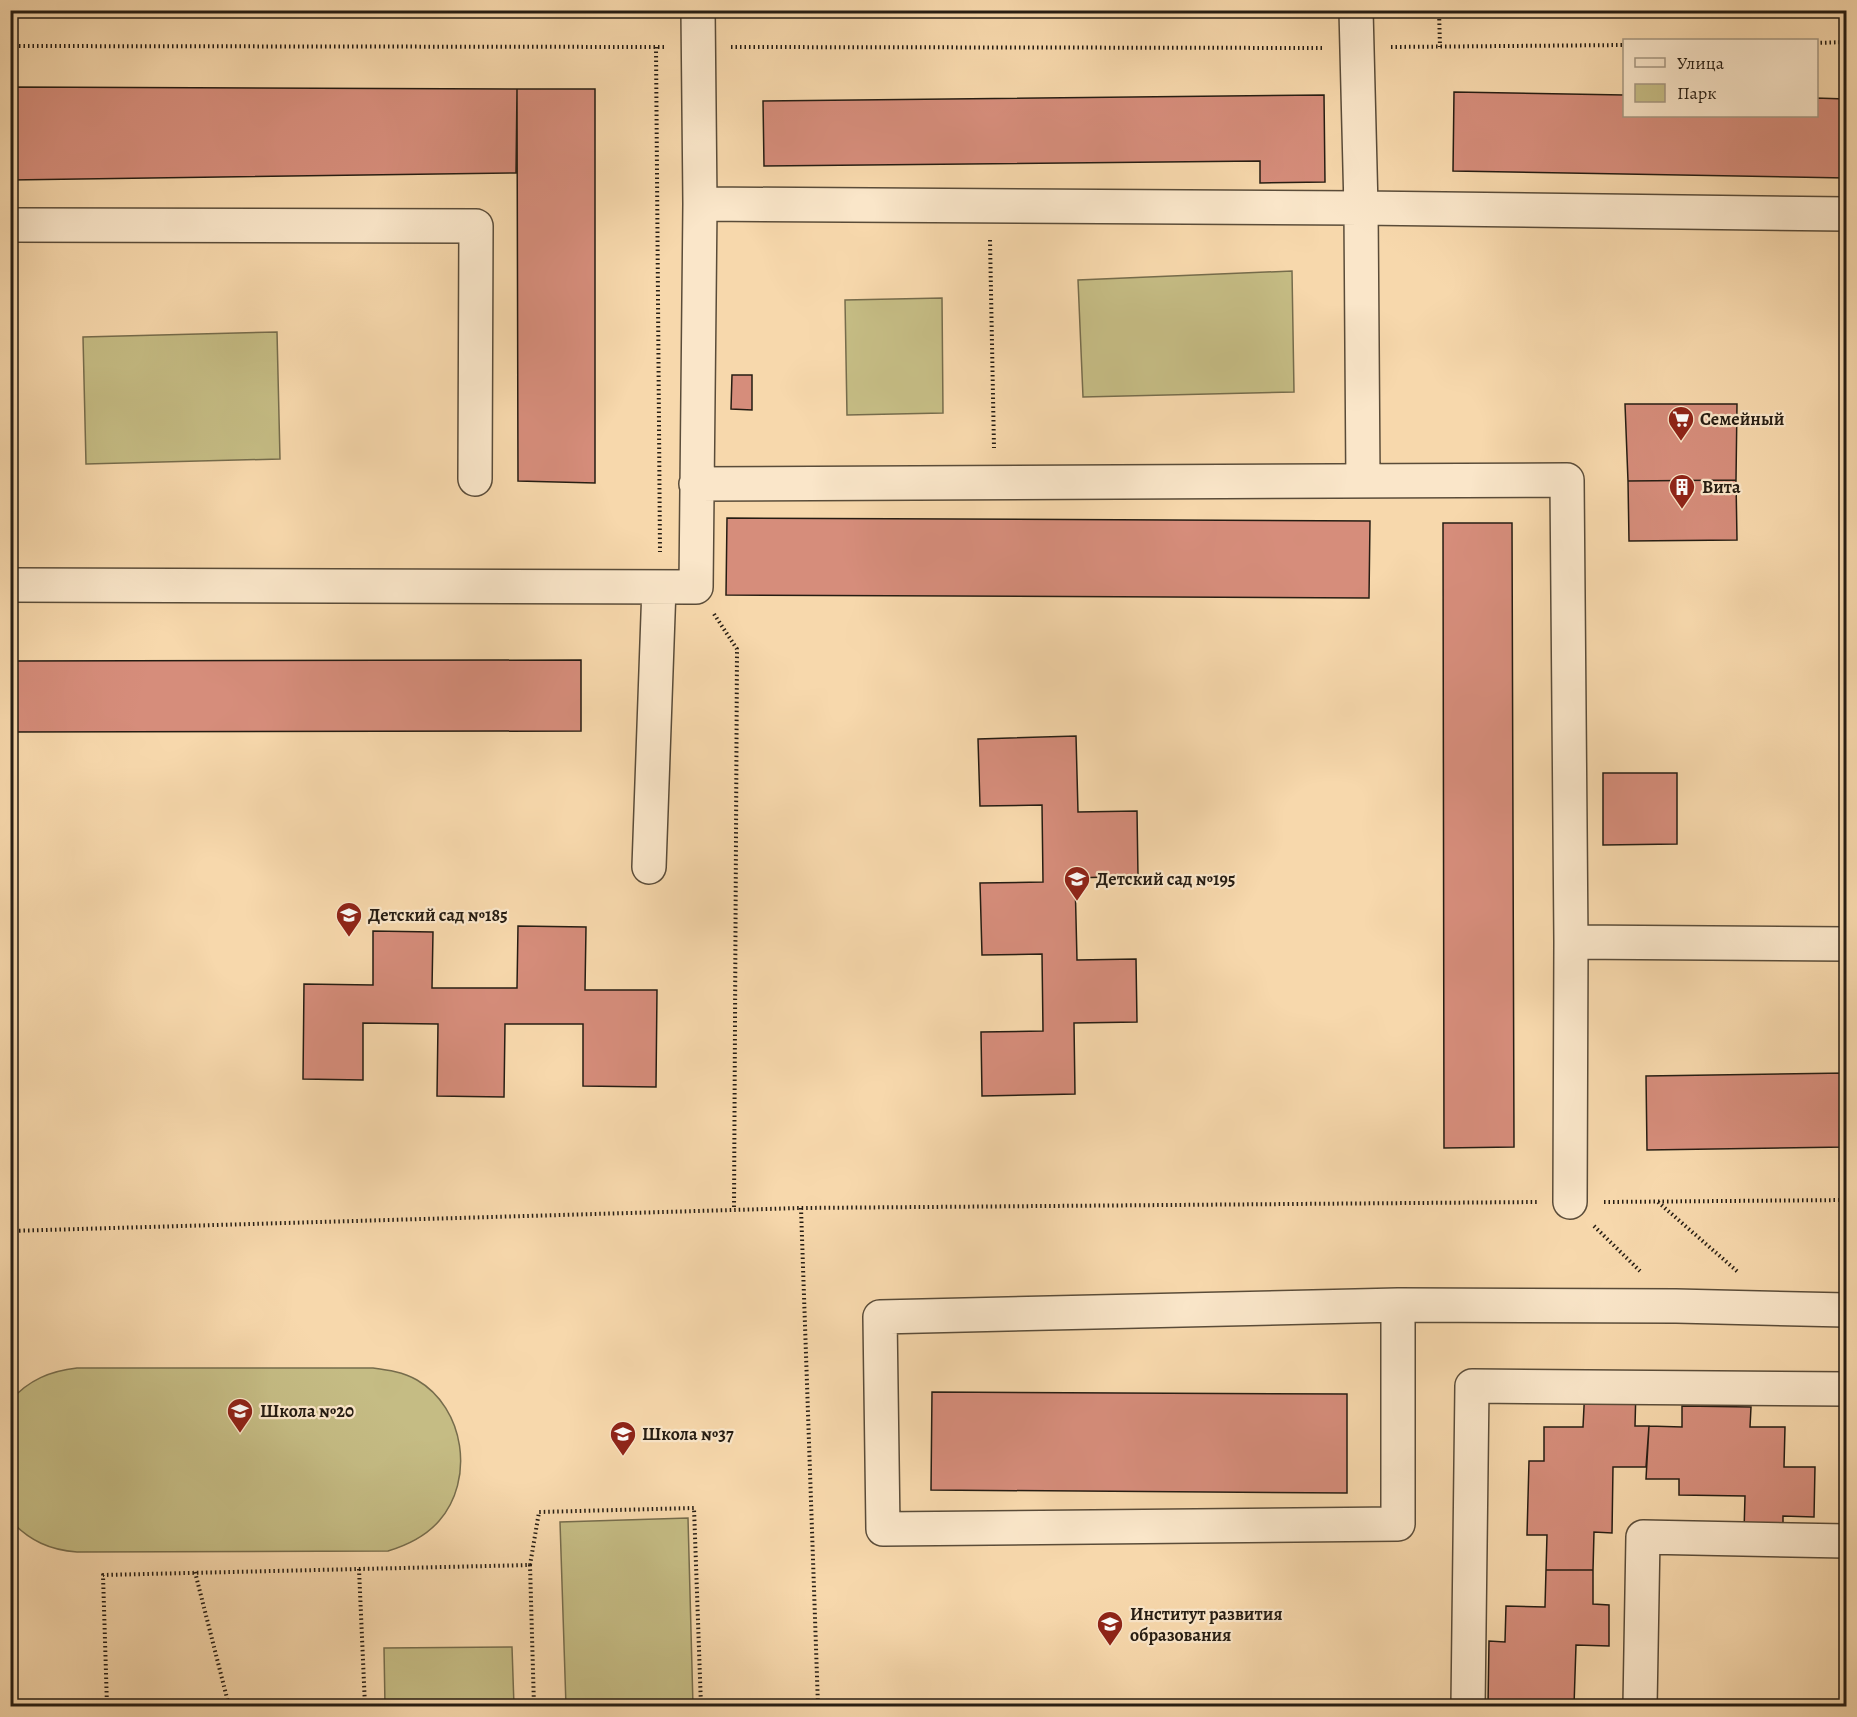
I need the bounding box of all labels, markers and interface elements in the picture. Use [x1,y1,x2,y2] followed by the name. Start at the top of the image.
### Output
[1623,39,1818,117] legend
[1677,51,1725,75] text: Улица
[1677,81,1717,105] text: Парк
[1666,404,1696,442] supermarket icon: Семейный
[1700,407,1785,431] place label: Семейный
[1667,472,1697,510] building icon: Вита
[1702,475,1741,499] place label: Вита
[1062,864,1092,902] school or university icon: Детский сад №195
[1096,867,1236,891] place label: Детский сад №195
[334,900,364,938] school or university icon: Детский сад №185
[368,903,508,927] place label: Детский сад №185
[225,1396,255,1434] school or university icon: Школа №20
[260,1399,354,1423] place label: Школа №20
[608,1419,638,1457] school or university icon: Школа №37
[642,1422,734,1446] place label: Школа №37
[1130,1602,1282,1647] place label: Институт развития образования
[1095,1609,1125,1647] school or university icon: Институт развития образования

